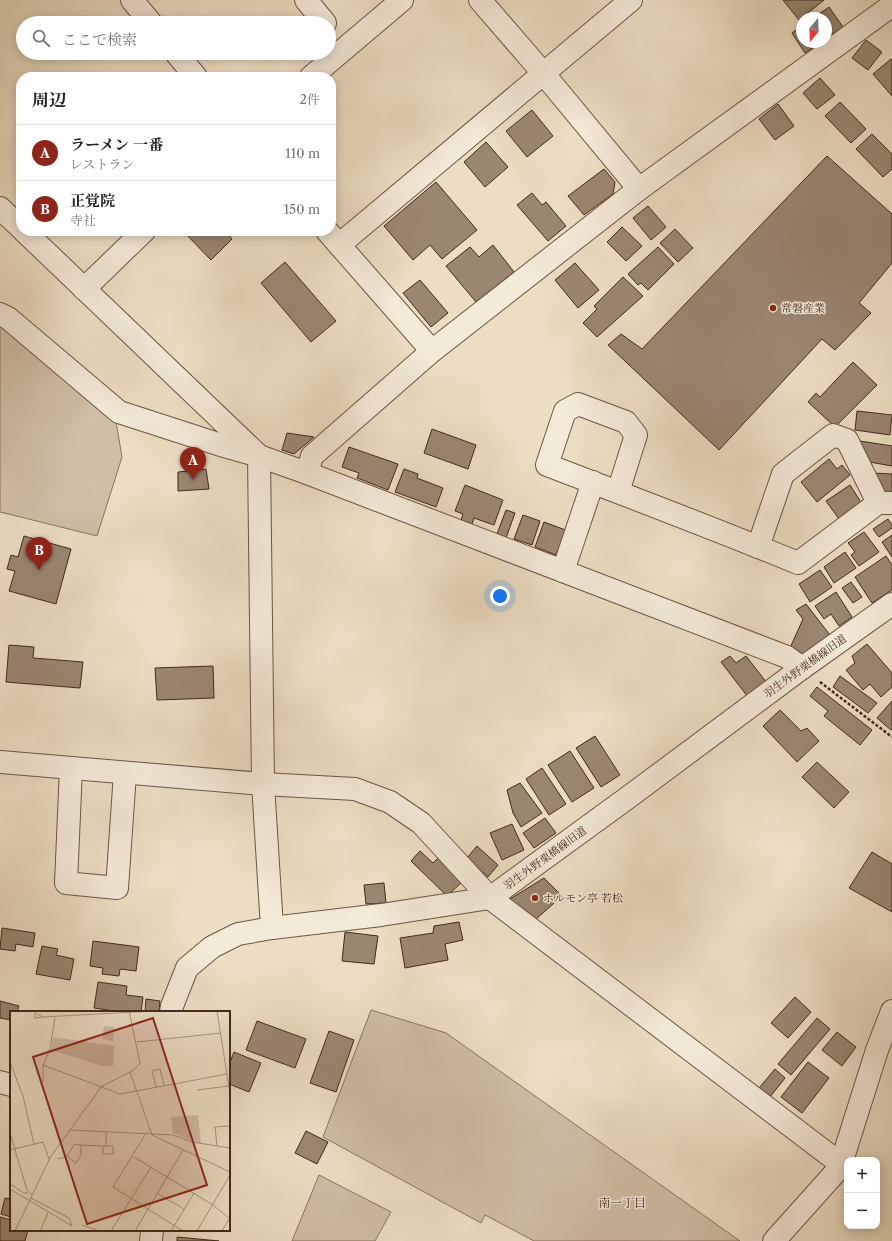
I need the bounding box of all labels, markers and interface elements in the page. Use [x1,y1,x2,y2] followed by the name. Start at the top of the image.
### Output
[796,12,832,48] north arrow
[16,16,336,60] search box
[30,27,52,49] icon: search
[62,30,137,49] text: ここで検索
[32,90,66,110] text: 周辺
[300,91,320,107] text: 2件
[70,135,163,154] text: ラーメン 一番
[40,145,50,161] text: A
[285,145,320,161] text: 110 m
[70,156,135,172] text: レストラン
[70,191,115,210] text: 正覚院
[40,201,50,217] text: B
[284,201,320,217] text: 150 m
[70,212,96,228] text: 寺社
[781,301,825,315] place label: 常磐産業
[768,303,778,313] marker: 常磐産業
[180,447,206,480] pin: A
[26,537,52,570] pin: B
[490,586,510,606] your location
[761,631,849,701] street label: 羽生外野栗橋線旧道
[501,823,589,893] street label: 羽生外野栗橋線旧道
[543,891,623,905] place label: ホルモン亭 若松
[530,893,540,903] marker: ホルモン亭 若松
[10,1011,230,1231] inset map
[844,1157,880,1229] map controls
[844,1157,880,1193] button: +
[844,1193,880,1229] button: −
[598,1195,646,1210] district label: 南一丁目

